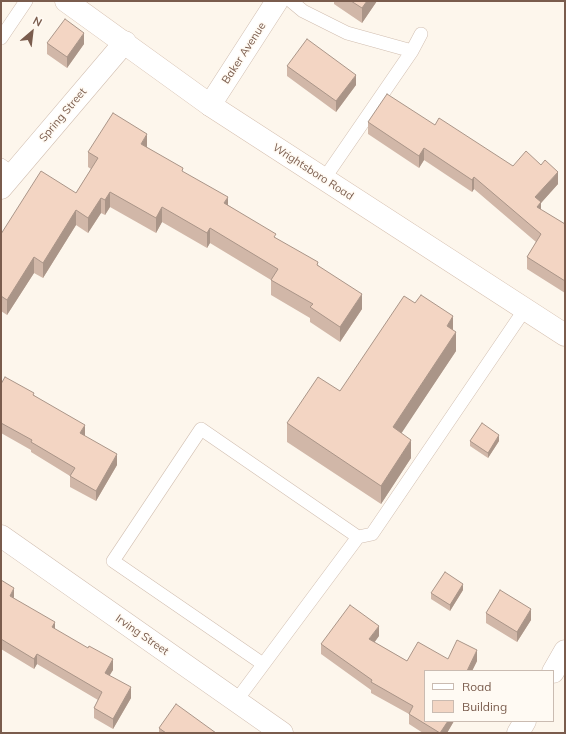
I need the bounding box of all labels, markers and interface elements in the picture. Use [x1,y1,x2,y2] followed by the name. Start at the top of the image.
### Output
[12,12,52,52] north arrow
[31,13,45,30] text: N
[219,20,269,86] street label: Baker Avenue
[37,85,89,145] street label: Spring Street
[270,141,356,203] street label: Wrightsboro Road
[113,612,171,658] street label: Irving Street
[424,670,554,722] legend
[462,679,491,694] text: Road
[462,699,507,714] text: Building

